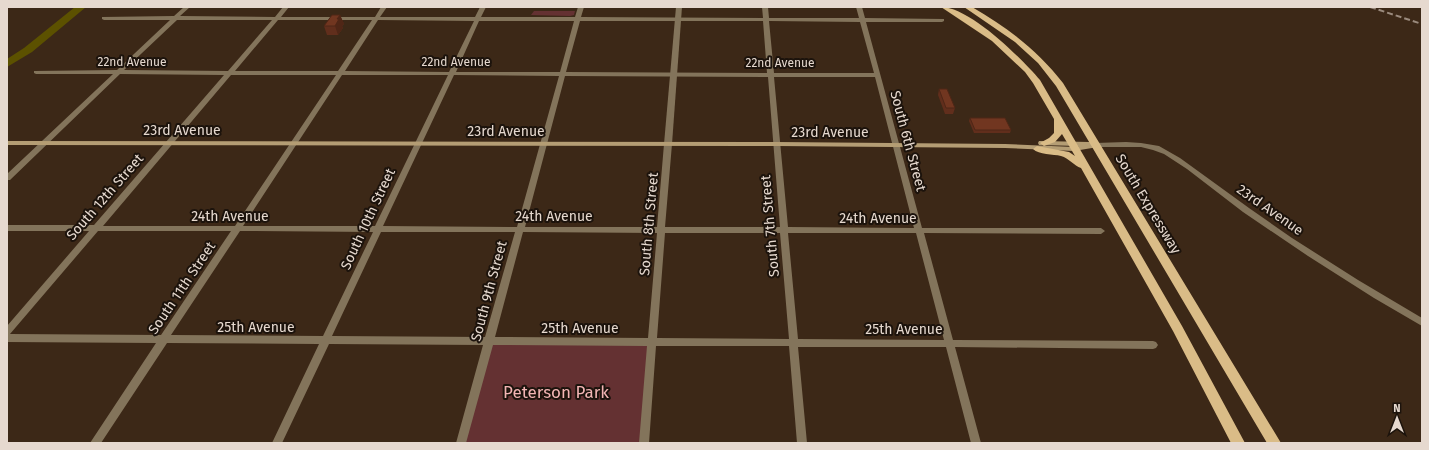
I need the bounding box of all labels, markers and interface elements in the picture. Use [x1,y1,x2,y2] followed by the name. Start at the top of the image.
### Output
[97,55,167,69] street label: 22nd Avenue
[421,55,491,69] street label: 22nd Avenue
[745,56,815,70] street label: 22nd Avenue
[886,89,930,194] street label: South 6th Street
[143,122,221,139] street label: 23rd Avenue
[467,123,545,140] street label: 23rd Avenue
[791,124,869,141] street label: 23rd Avenue
[63,150,148,244] street label: South 12th Street
[1112,151,1184,257] street label: South Expressway
[337,165,399,272] street label: South 10th Street
[636,171,662,276] street label: South 8th Street
[757,173,783,278] street label: South 7th Street
[1233,181,1307,239] street label: 23rd Avenue
[191,208,269,225] street label: 24th Avenue
[515,208,593,225] street label: 24th Avenue
[839,210,917,227] street label: 24th Avenue
[145,238,220,337] street label: South 11th Street
[467,238,511,343] street label: South 9th Street
[217,319,295,336] street label: 25th Avenue
[541,320,619,337] street label: 25th Avenue
[865,321,943,338] street label: 25th Avenue
[503,382,609,403] park label: Peterson Park
[1377,398,1417,438] north arrow
[1393,402,1401,415] text: N

